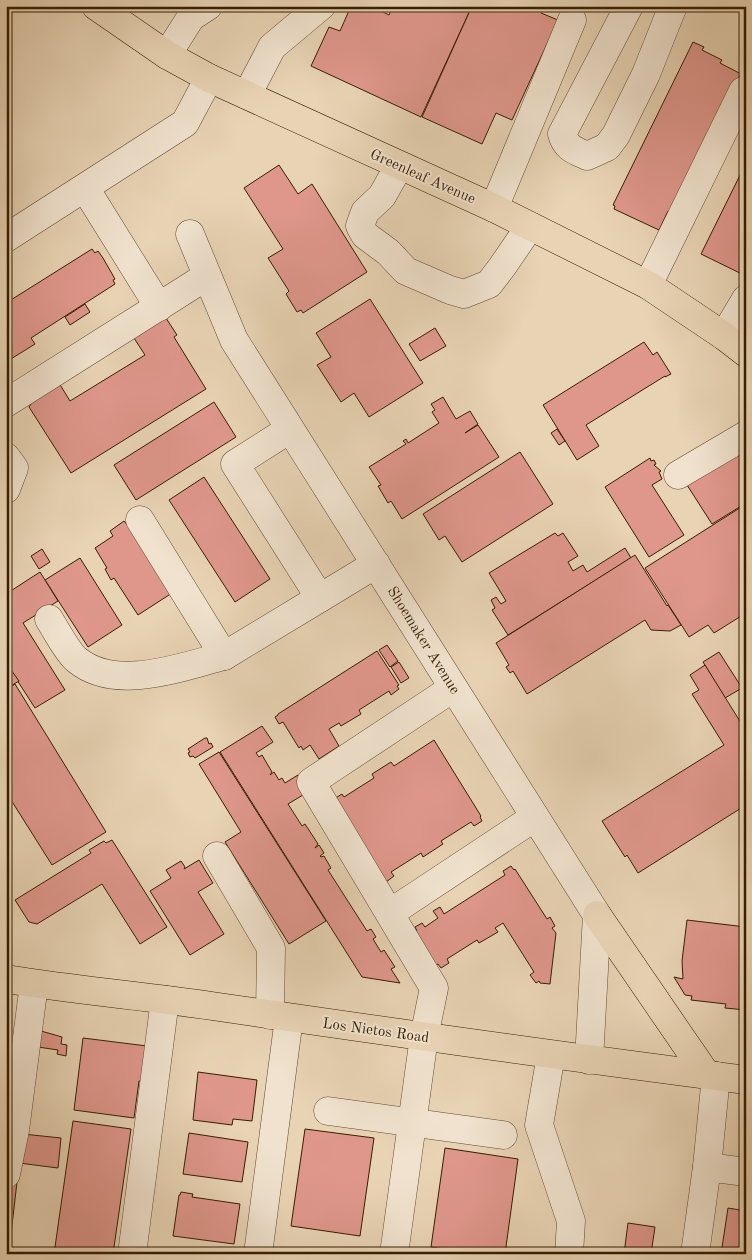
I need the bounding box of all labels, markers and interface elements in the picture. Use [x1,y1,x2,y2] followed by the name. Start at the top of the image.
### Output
[367,147,478,207] street label: Greenleaf Avenue
[384,584,462,697] street label: Shoemaker Avenue
[322,1017,430,1046] street label: Los Nietos Road

